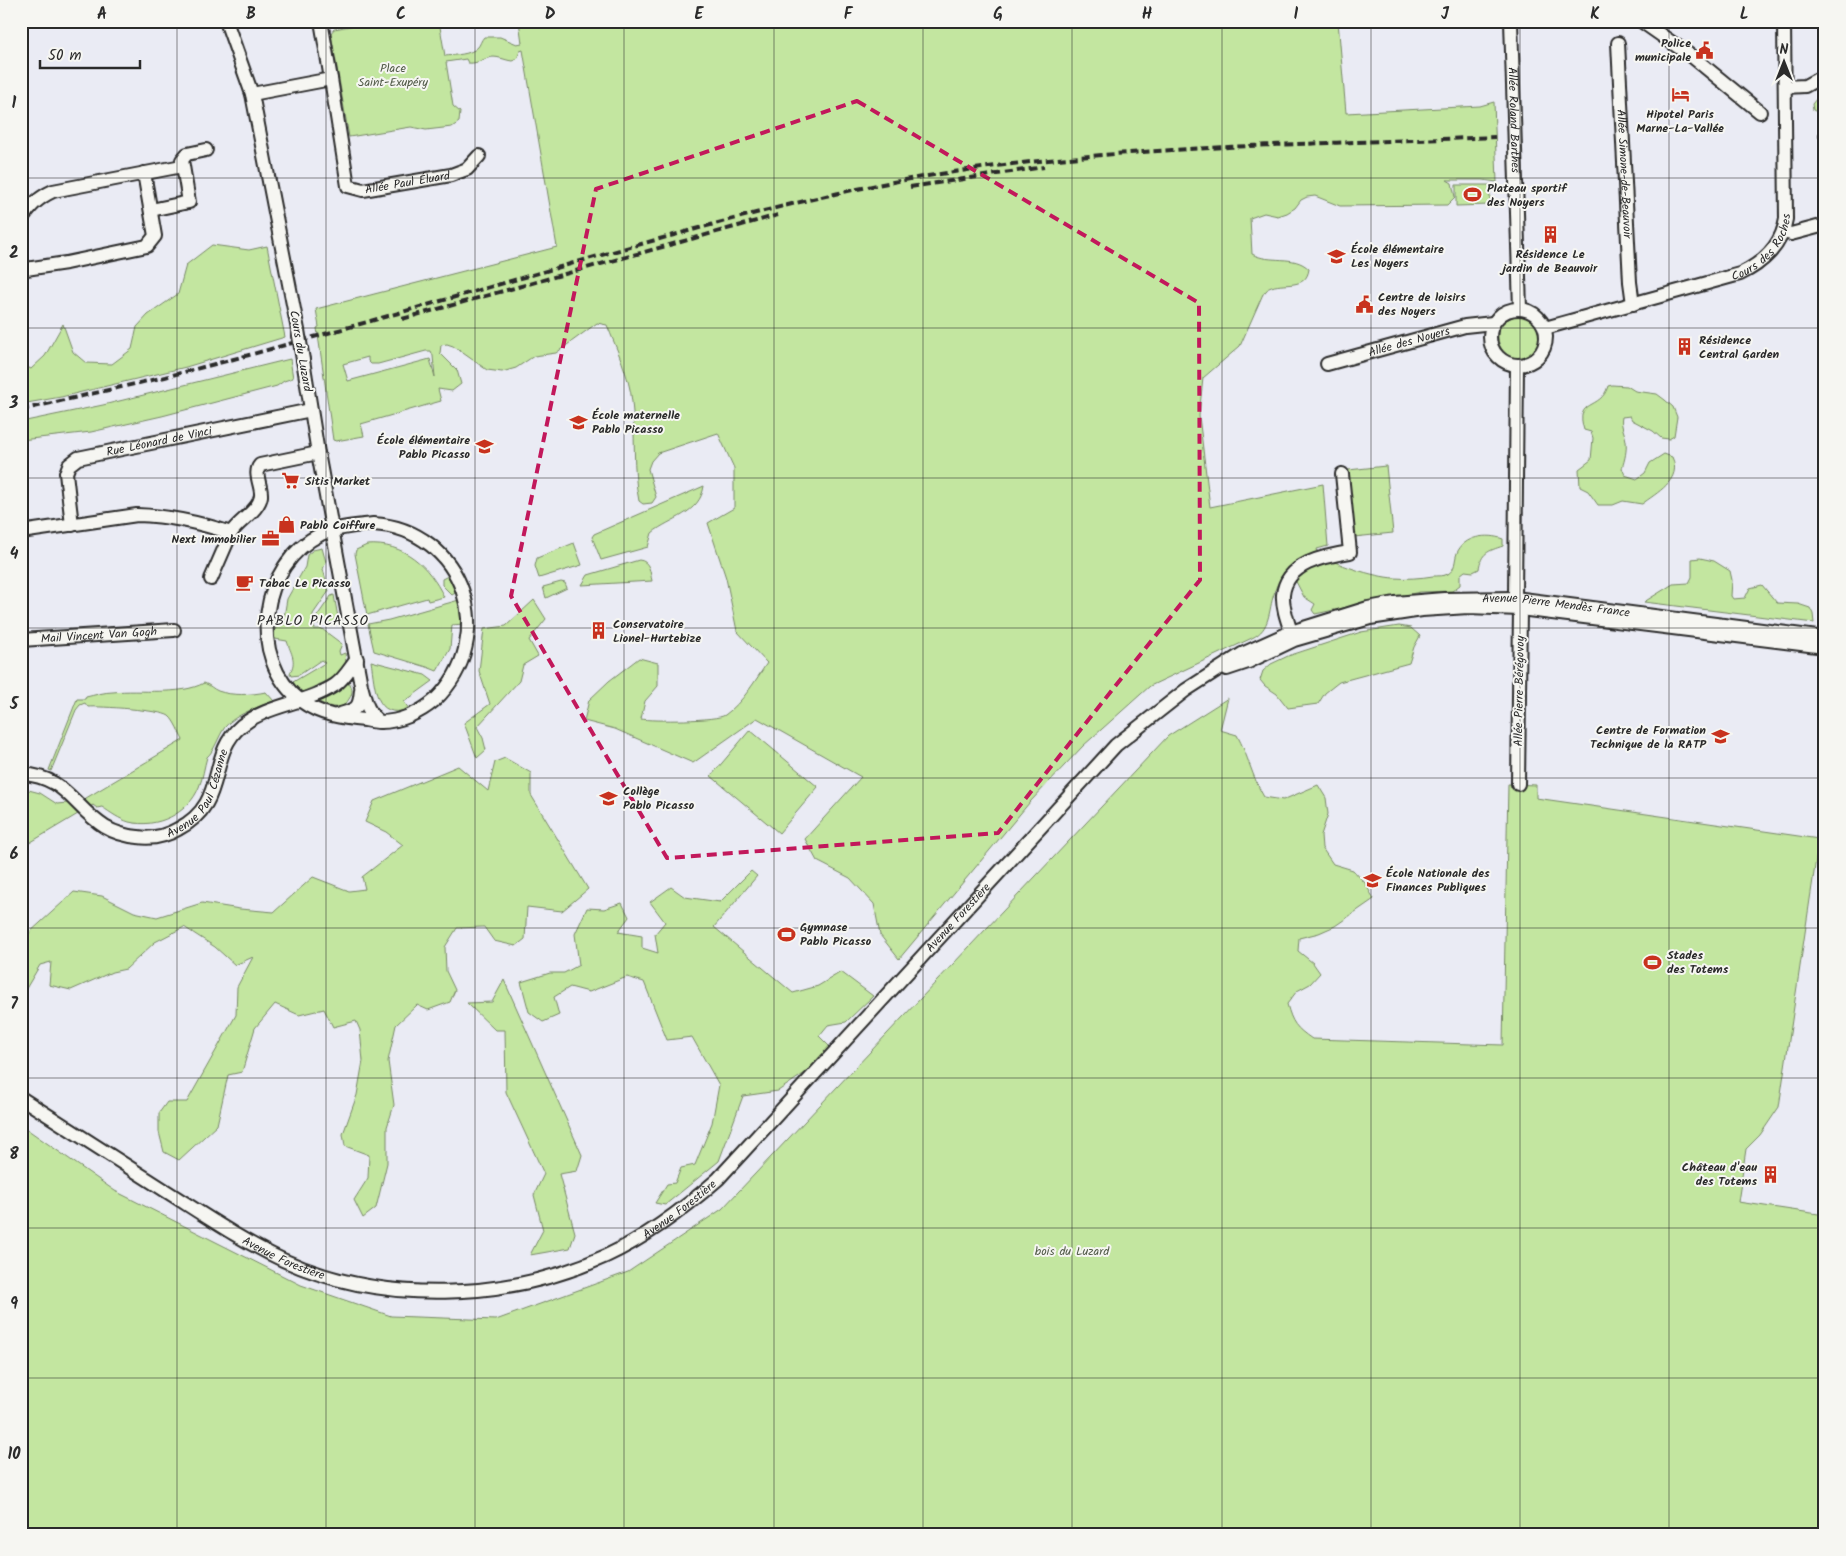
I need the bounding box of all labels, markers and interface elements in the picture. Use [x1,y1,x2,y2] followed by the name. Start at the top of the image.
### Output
[97,2,107,27] text: A
[246,2,256,27] text: B
[396,2,406,27] text: C
[545,2,556,27] text: D
[695,2,705,27] text: E
[844,2,854,27] text: F
[993,2,1003,27] text: G
[1142,2,1152,27] text: H
[1294,2,1299,27] text: I
[1441,2,1450,27] text: J
[1590,2,1600,27] text: K
[1740,2,1748,27] text: L
[1635,34,1691,67] place label: Police municipale
[40,38,140,70] scale bar
[1758,38,1808,88] north arrow
[1780,39,1789,61] text: N
[1695,40,1715,60] public building icon: Police municipale
[48,44,82,68] text: 50 m
[358,59,428,92] park label: Place Saint-Exupéry
[1502,67,1525,173] street label: Allée Roland Barthes
[1670,85,1690,105] hotel icon: Hipotel Paris Marne-La-Vallée
[12,91,17,116] text: 1
[1636,105,1724,138] place label: Hipotel Paris Marne-La-Vallée
[1611,109,1637,240] street label: Allée Simone-de-Beauvoir
[364,166,452,199] street label: Allée Paul Éluard
[1487,179,1568,212] place label: Plateau sportif des Noyers
[1463,185,1483,205] sports icon: Plateau sportif des Noyers
[1729,214,1796,286] street label: Cours des Roches
[1540,225,1560,245] building icon: Résidence Le jardin de Beauvoir
[1351,240,1444,273] place label: École élémentaire Les Noyers
[9,241,19,266] text: 2
[1499,245,1598,278] place label: Résidence Le jardin de Beauvoir
[1327,246,1347,266] school or university icon: École élémentaire Les Noyers
[1378,288,1466,321] place label: Centre de loisirs des Noyers
[1354,294,1374,314] public building icon: Centre de loisirs des Noyers
[284,309,317,394] street label: Cours du Luzard
[1366,322,1452,362] street label: Allée des Noyers
[1699,331,1780,364] place label: Résidence Central Garden
[1675,337,1695,357] building icon: Résidence Central Garden
[9,391,19,416] text: 3
[592,406,680,439] place label: École maternelle Pablo Picasso
[568,412,588,432] school or university icon: École maternelle Pablo Picasso
[105,421,215,462] street label: Rue Léonard de Vinci
[377,431,471,464] place label: École élémentaire Pablo Picasso
[474,437,494,457] school or university icon: École élémentaire Pablo Picasso
[281,471,301,491] supermarket icon: Sitis Market
[305,472,371,491] place label: Sitis Market
[276,515,296,535] shop icon: Pablo Coiffure
[300,516,375,535] place label: Pablo Coiffure
[260,529,280,549] office icon: Next Immobilier
[172,530,257,549] place label: Next Immobilier
[10,542,19,567] text: 4
[235,573,255,593] cafe icon: Tabac Le Picasso
[259,574,351,593] place label: Tabac Le Picasso
[1482,589,1632,623] street label: Avenue Pierre Mendès France
[257,610,369,632] district label: PABLO PICASSO
[613,615,701,648] place label: Conservatoire Lionel-Hurtebize
[589,621,609,641] building icon: Conservatoire Lionel-Hurtebize
[40,622,157,649] street label: Mail Vincent Van Gogh
[1509,635,1530,747] street label: Allée Pierre Bérégovoy
[9,692,20,717] text: 5
[1590,721,1706,754] place label: Centre de Formation Technique de la RATP
[1710,727,1730,747] school or university icon: Centre de Formation Technique de la RATP
[164,746,234,843] street label: Avenue Paul Cézanne
[623,782,695,815] place label: Collège Pablo Picasso
[599,788,619,808] school or university icon: Collège Pablo Picasso
[10,842,19,867] text: 6
[1386,864,1490,897] place label: École Nationale des Finances Publiques
[1362,870,1382,890] school or university icon: École Nationale des Finances Publiques
[921,878,996,957] street label: Avenue Forestière
[800,918,872,951] place label: Gymnase Pablo Picasso
[776,924,796,944] sports icon: Gymnase Pablo Picasso
[1667,946,1729,979] place label: Stades des Totems
[1643,952,1663,972] sports icon: Stades des Totems
[10,992,18,1017] text: 7
[9,1142,19,1167] text: 8
[1682,1158,1757,1191] place label: Château d'eau des Totems
[1761,1164,1781,1184] building icon: Château d'eau des Totems
[639,1175,721,1244] street label: Avenue Forestière
[239,1232,328,1285] street label: Avenue Forestière
[1035,1242,1110,1261] park label: bois du Luzard
[10,1292,18,1317] text: 9
[7,1442,21,1467] text: 10

